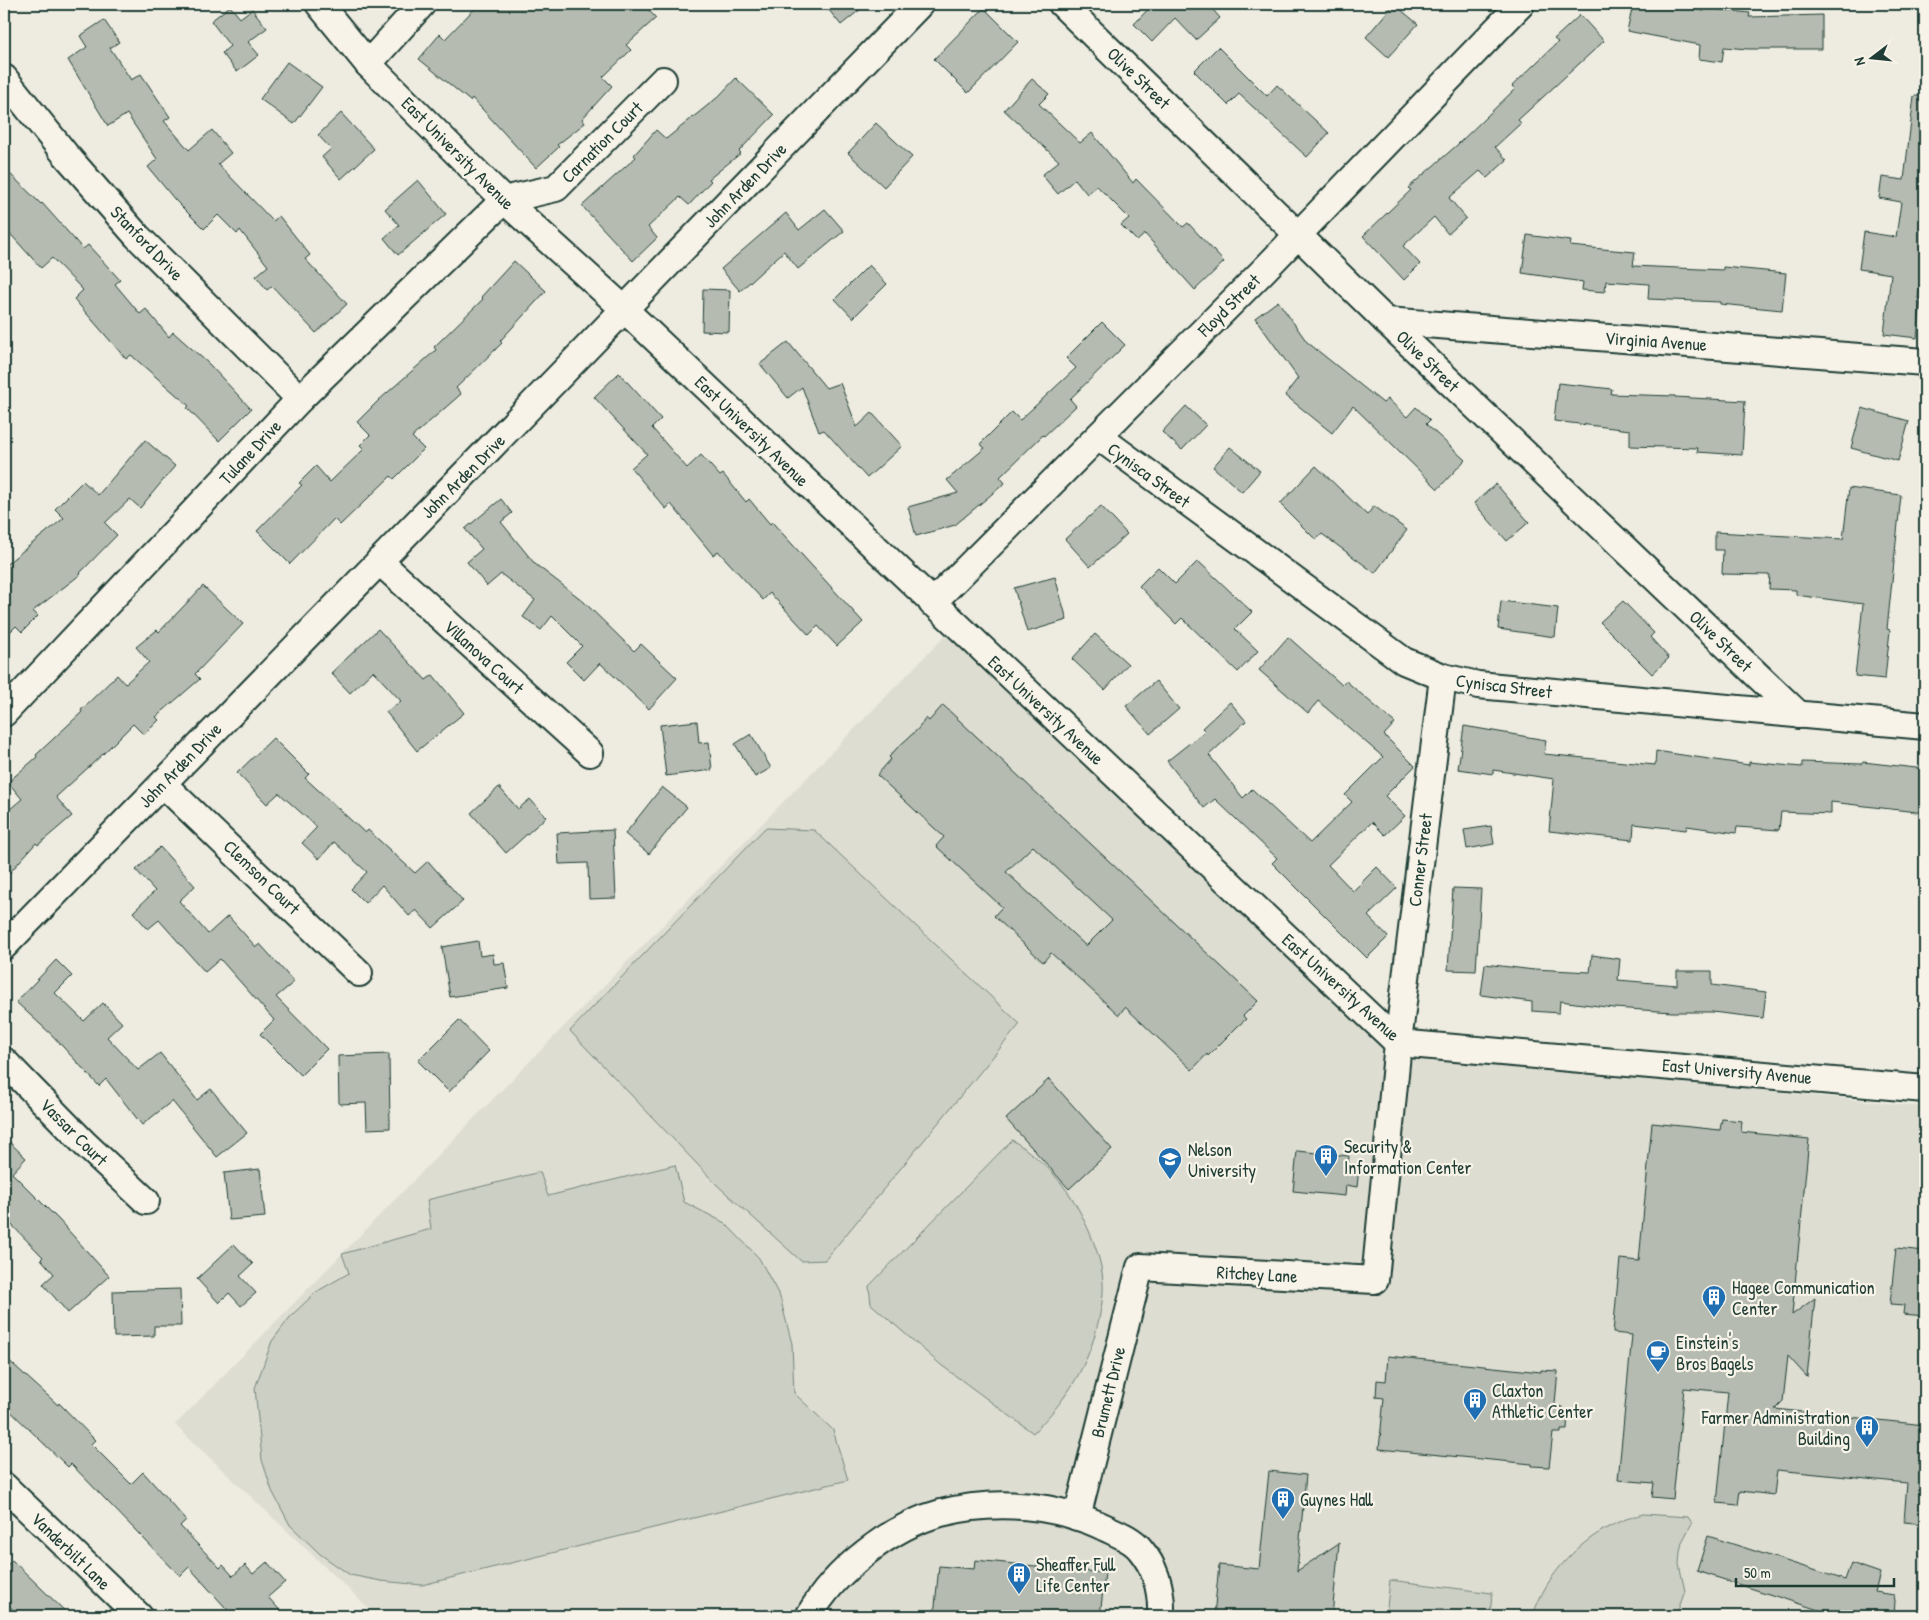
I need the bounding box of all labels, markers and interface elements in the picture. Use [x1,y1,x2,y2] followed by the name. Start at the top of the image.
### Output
[1846,32,1896,82] north arrow
[1102,41,1177,115] street label: Olive Street
[1849,55,1869,68] text: N
[396,91,520,215] street label: East University Avenue
[556,95,649,188] street label: Carnation Court
[698,137,792,233] street label: John Arden Drive
[105,200,189,286] street label: Stanford Drive
[1191,267,1267,343] street label: Floyd Street
[1391,324,1466,398] street label: Olive Street
[1604,325,1708,357] street label: Virginia Avenue
[689,370,815,492] street label: East University Avenue
[213,414,287,490] street label: Tulane Drive
[415,428,511,524] street label: John Arden Drive
[1103,436,1196,514] street label: Cynisca Street
[1684,604,1759,678] street label: Olive Street
[438,614,530,700] street label: Villanova Court
[983,650,1109,770] street label: East University Avenue
[1455,668,1554,704] street label: Cynisca Street
[133,717,227,813] street label: John Arden Drive
[1402,811,1438,908] street label: Conner Street
[218,834,306,921] street label: Clemson Court
[1277,927,1405,1047] street label: East University Avenue
[1661,1052,1813,1090] street label: East University Avenue
[35,1093,114,1172] street label: Vassar Court
[1344,1134,1472,1180] place label: Security & Information Center
[1188,1137,1257,1183] place label: Nelson University
[1313,1143,1339,1177] building icon: Security & Information Center
[1157,1146,1183,1180] school or university icon: Nelson University
[1216,1259,1298,1289] street label: Ritchey Lane
[1732,1275,1875,1321] place label: Hagee Communication Center
[1701,1284,1727,1318] building icon: Hagee Communication Center
[1676,1330,1754,1376] place label: Einstein's Bros Bagels
[1645,1339,1671,1373] cafe icon: Einstein's Bros Bagels
[1085,1344,1131,1440] street label: Brumett Drive
[1492,1378,1593,1424] place label: Claxton Athletic Center
[1462,1387,1488,1421] building icon: Claxton Athletic Center
[1701,1405,1850,1451] place label: Farmer Administration Building
[1854,1414,1880,1448] building icon: Farmer Administration Building
[1270,1486,1296,1520] building icon: Guynes Hall
[1300,1487,1373,1512] place label: Guynes Hall
[26,1507,116,1595] street label: Vanderbilt Lane
[1036,1552,1116,1598] place label: Sheaffer Full Life Center
[1736,1555,1894,1587] scale bar
[1006,1561,1032,1595] building icon: Sheaffer Full Life Center
[1744,1562,1771,1583] text: 50 m

